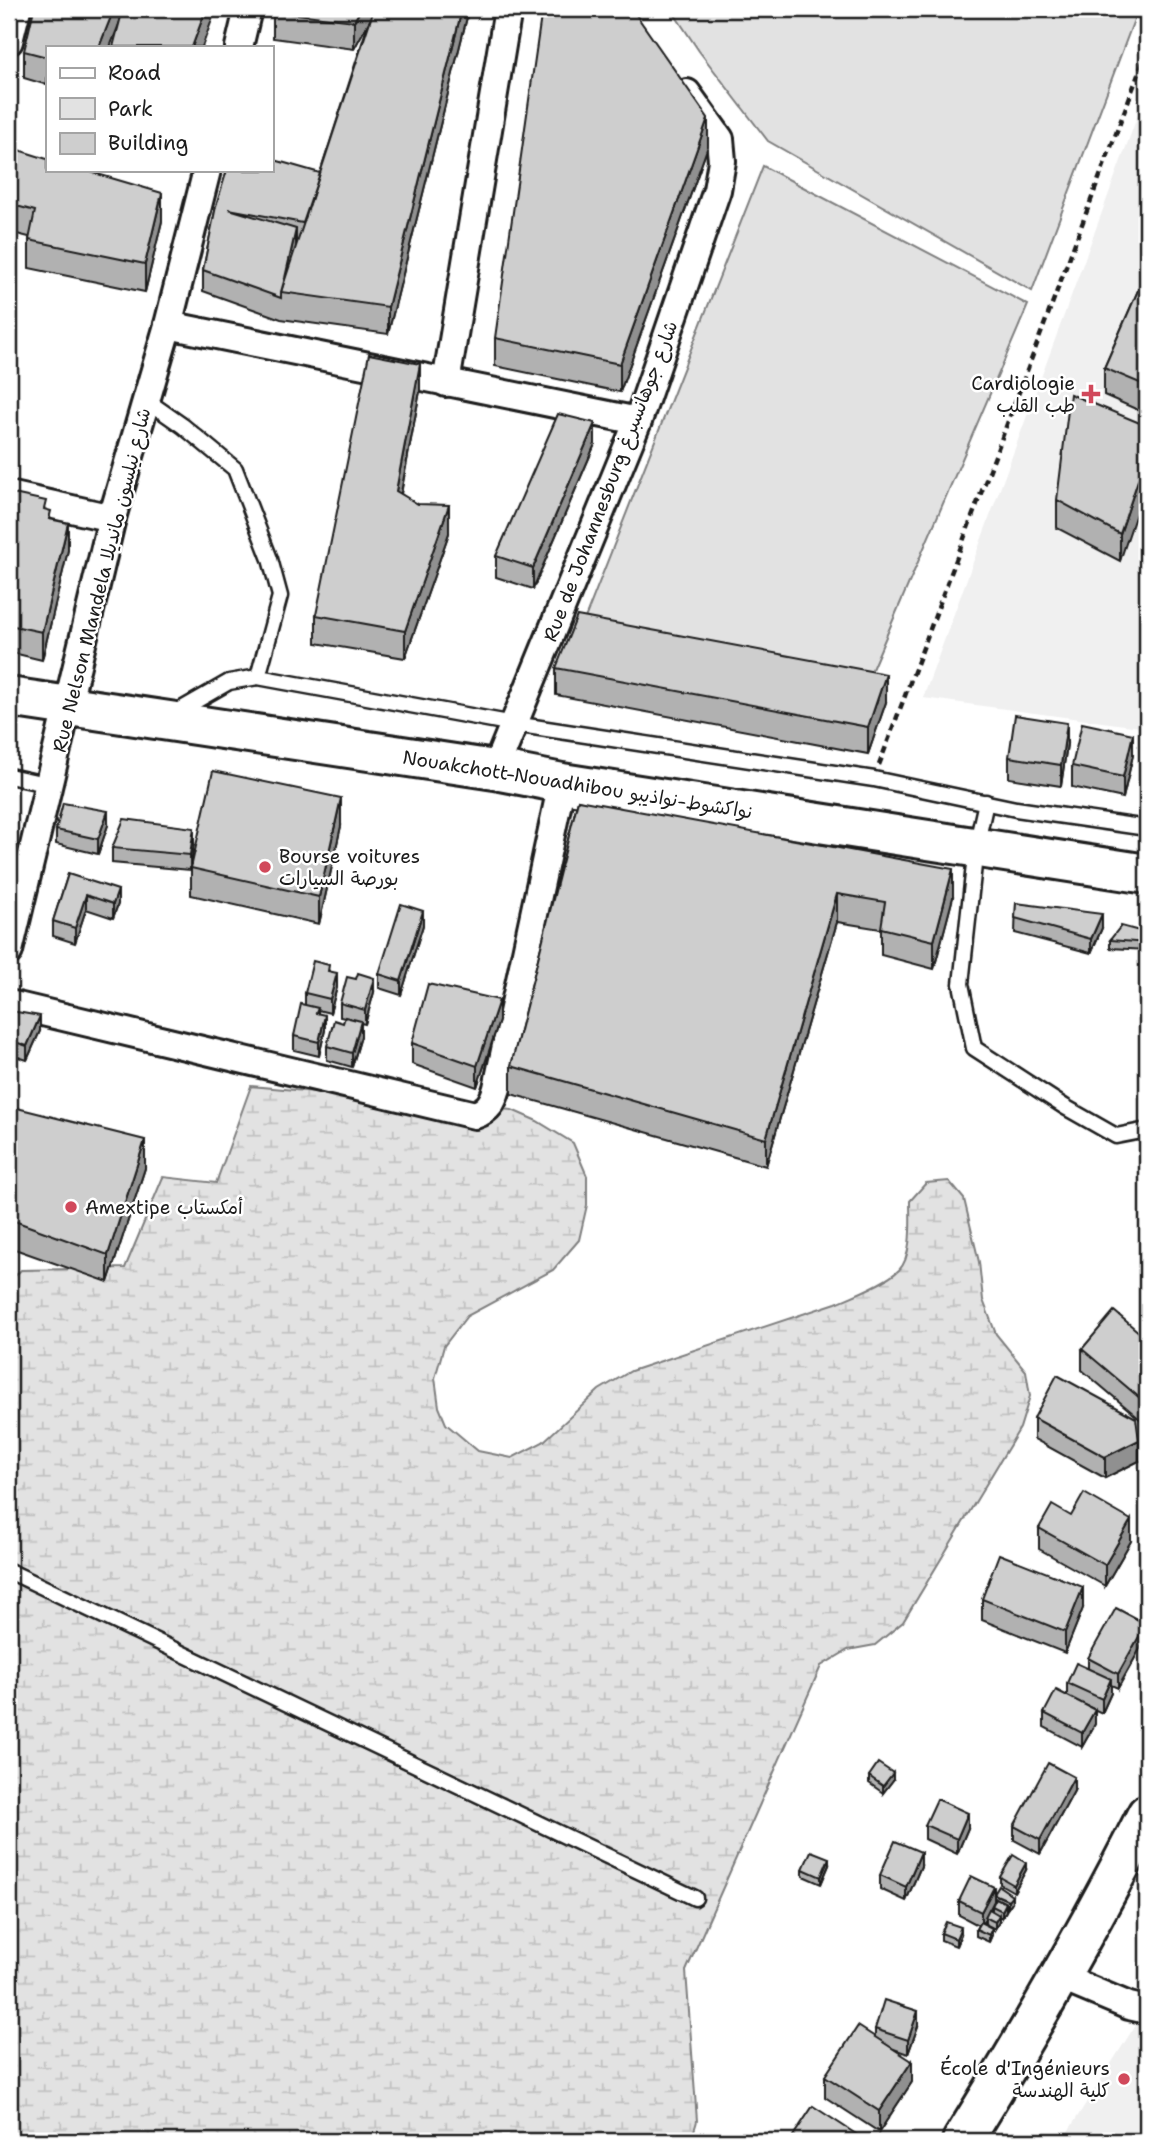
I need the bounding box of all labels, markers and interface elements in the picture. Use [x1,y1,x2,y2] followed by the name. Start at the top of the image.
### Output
[46,46,273,172] legend
[108,59,161,87] text: Road
[108,95,153,123] text: Park
[108,129,188,157] text: Building
[538,317,684,646] street label: Rue de Johannesburg شارع جوهانسبرغ
[971,371,1075,418] place label: Cardiologie طب القلب
[1081,384,1101,404] marker: Cardiologie طب القلب
[47,405,157,755] street label: Rue Nelson Mandela شارع نيلسون مانديلا
[401,744,755,825] street label: Nouakchott-Nouadhibou نواكشوط-نواذيبو
[279,844,420,891] place label: Bourse voitures بورصة السيارات
[257,859,273,875] marker: Bourse voitures بورصة السيارات
[85,1195,243,1220] place label: Amextipe أمكستاب
[63,1199,79,1215] marker: Amextipe أمكستاب
[940,2055,1110,2103] place label: École d'Ingénieurs كلية الهندسة
[1116,2071,1132,2087] marker: École d'Ingénieurs كلية الهندسة

